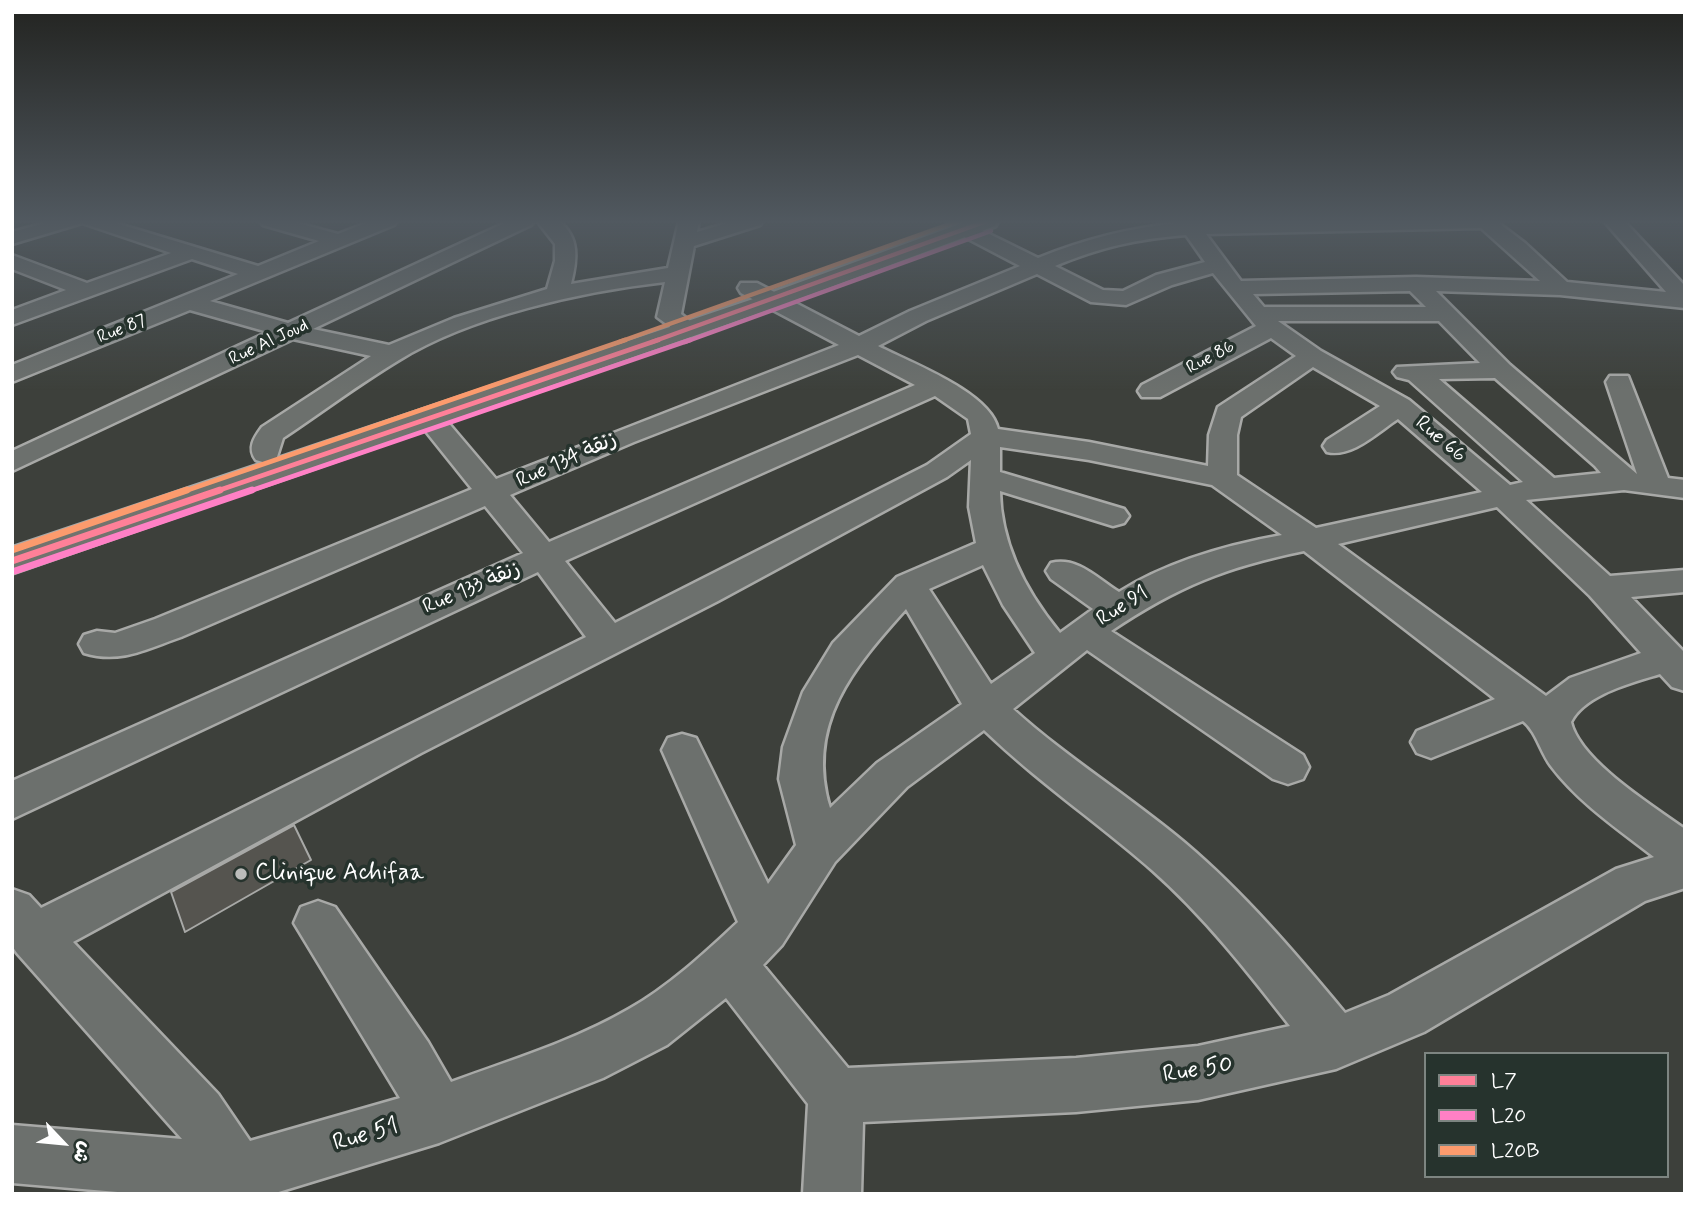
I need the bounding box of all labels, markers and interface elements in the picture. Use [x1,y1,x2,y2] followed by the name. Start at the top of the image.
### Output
[94,311,150,349] street label: Rue 87
[226,315,312,371] street label: Rue Al Joud
[1183,336,1239,380] street label: Rue 86
[1409,411,1471,469] street label: Rue 66
[513,428,621,494] street label: Rue 134 زنقة
[419,557,525,621] street label: Rue 133 زنقة
[1092,581,1154,633] street label: Rue 91
[255,860,424,888] place label: Clinique Achifaa
[233,866,249,882] marker: Clinique Achifaa
[1161,1051,1235,1091] street label: Rue 50
[1424,1052,1669,1178] legend
[1491,1067,1517,1095] text: L7
[1491,1102,1526,1130] text: L20
[28,1108,98,1178] north arrow
[330,1113,402,1159] street label: Rue 51
[1491,1137,1540,1165] text: L20B
[67,1138,98,1167] text: ش

